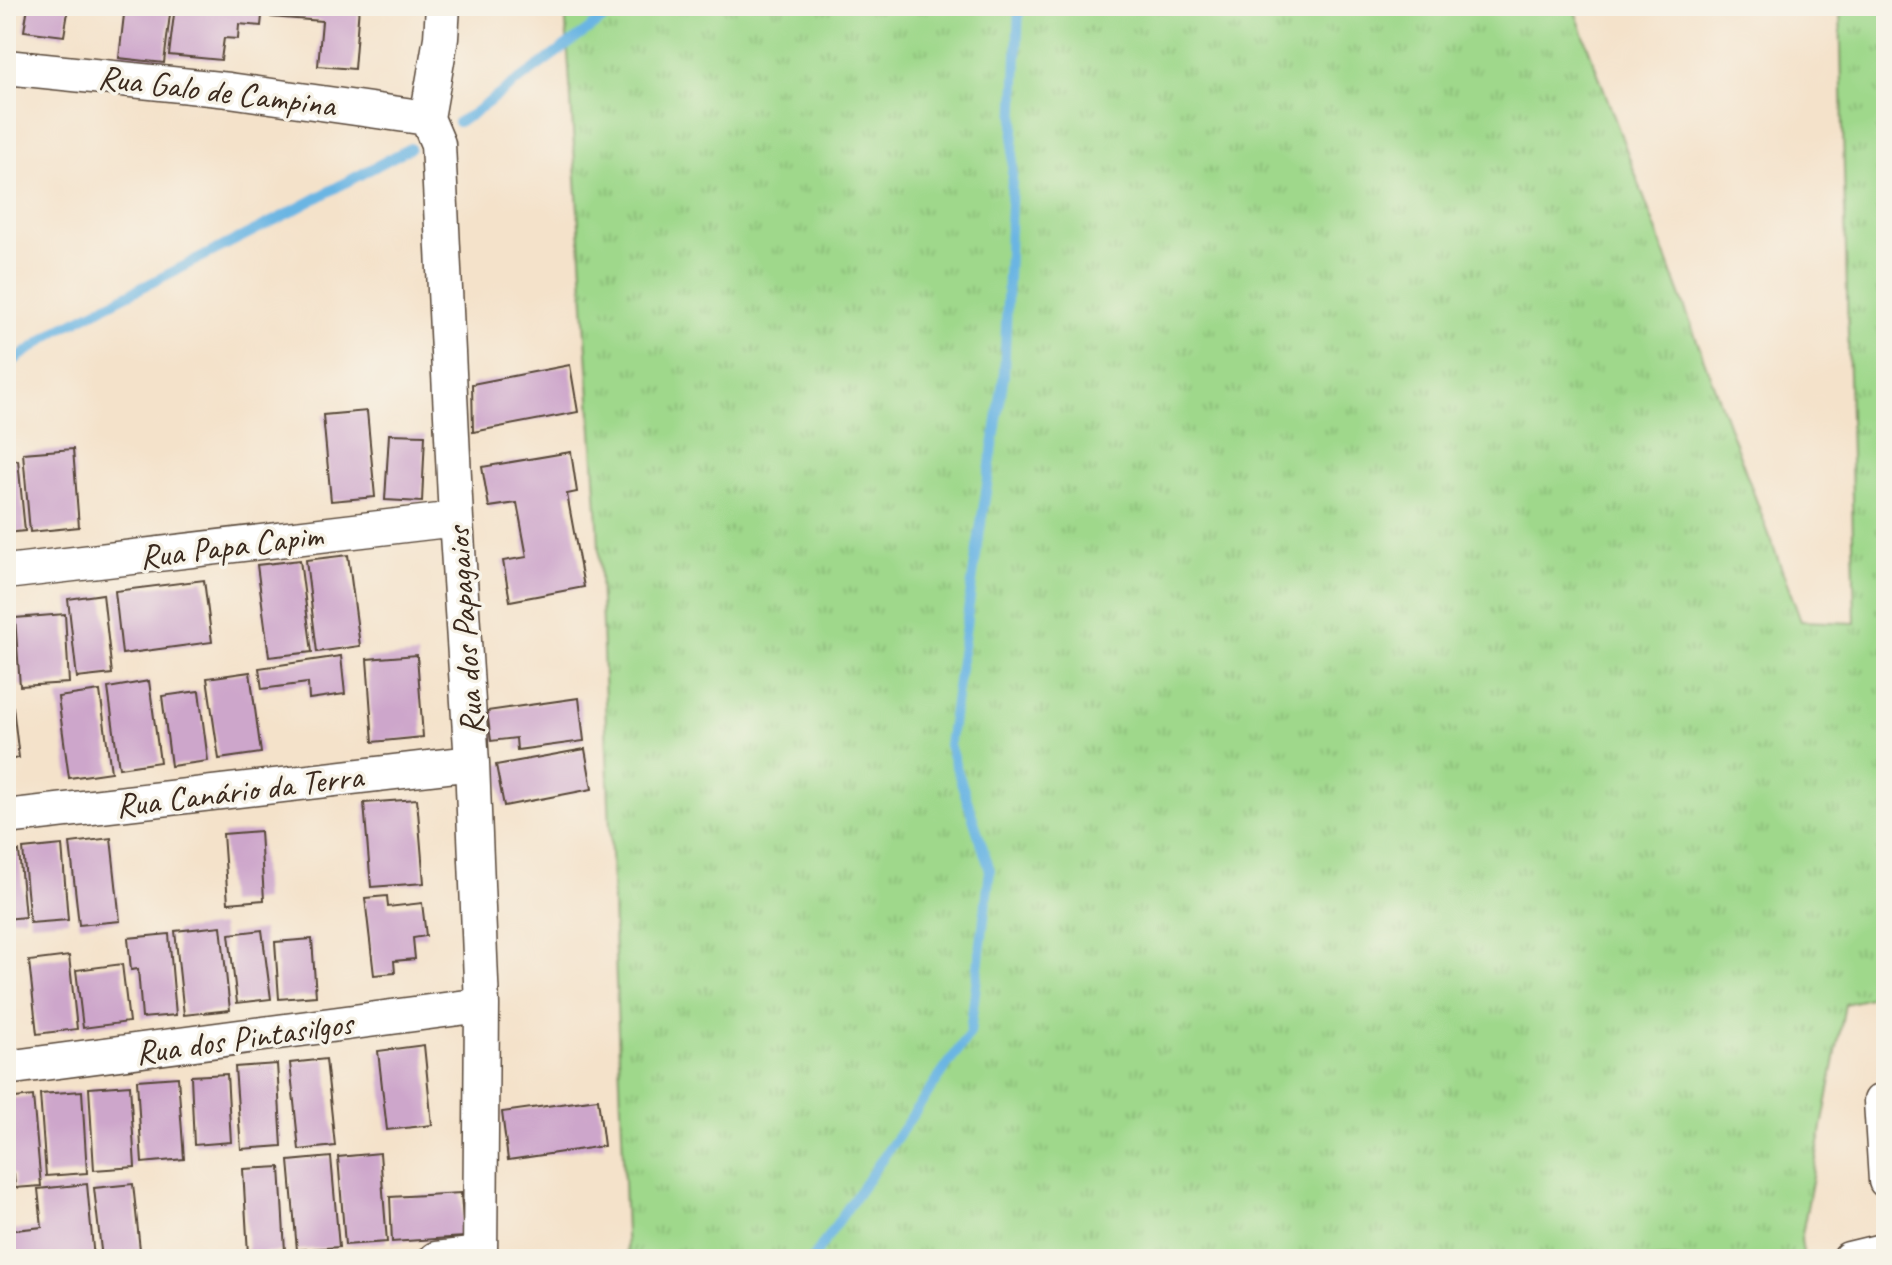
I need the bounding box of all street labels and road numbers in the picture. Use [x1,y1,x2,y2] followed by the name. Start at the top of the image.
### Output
[96,55,340,127] street label: Rua Galo de Campina
[137,513,326,578] street label: Rua Papa Capim
[436,523,493,737] street label: Rua dos Papagaios
[113,754,367,827] street label: Rua Canário da Terra
[133,1001,358,1074] street label: Rua dos Pintasilgos

